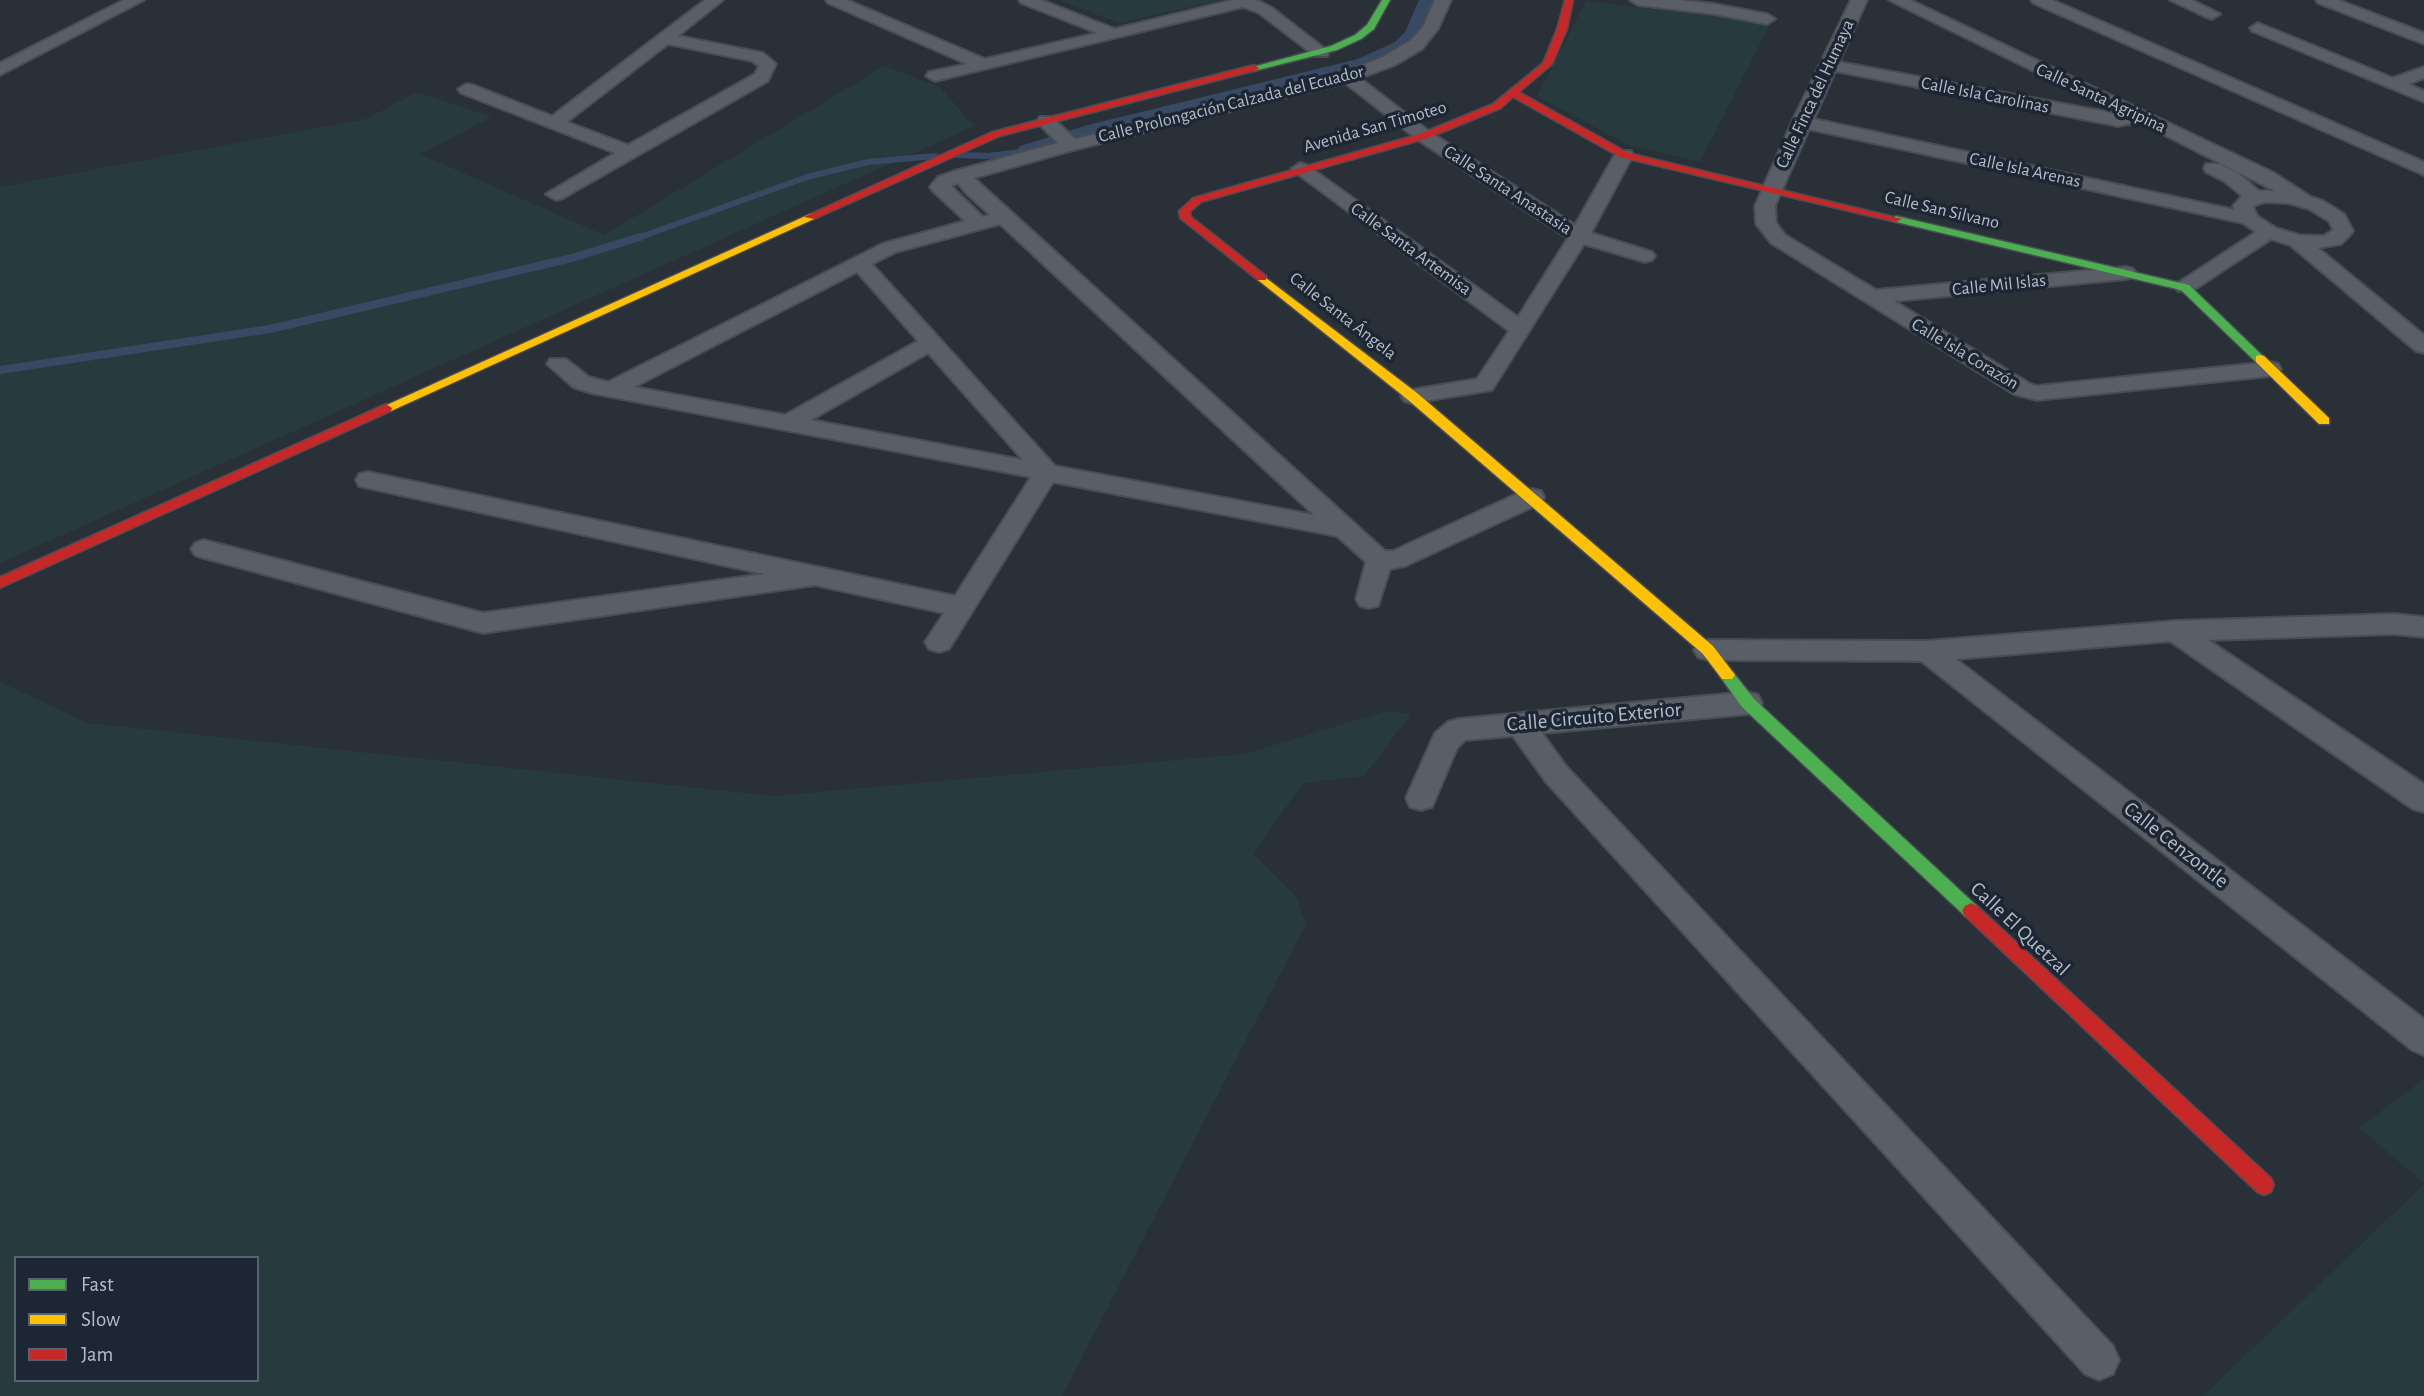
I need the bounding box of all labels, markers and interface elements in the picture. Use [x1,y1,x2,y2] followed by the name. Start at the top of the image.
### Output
[1771,16,1859,172] street label: Calle Finca del Humaya
[2033,58,2169,138] street label: Calle Santa Agripina
[1096,61,1366,147] street label: Calle Prolongación Calzada del Ecuador
[1919,72,2051,118] street label: Calle Isla Carolinas
[1301,96,1449,158] street label: Avenida San Timoteo
[1440,141,1576,239] street label: Calle Santa Anastasia
[1967,148,2083,192] street label: Calle Isla Arenas
[1882,186,2002,234] street label: Calle San Silvano
[1346,198,1476,300] street label: Calle Santa Artemisa
[1285,268,1401,364] street label: Calle Santa Ángela
[1951,269,2047,301] street label: Calle Mil Islas
[1907,313,2023,395] street label: Calle Isla Corazón
[1506,697,1682,737] street label: Calle Circuito Exterior
[2119,796,2233,894] street label: Calle Cenzontle
[1965,877,2075,981] street label: Calle El Quetzal
[14,1256,259,1382] legend
[81,1274,114,1295] text: Fast
[81,1309,120,1330] text: Slow
[81,1344,113,1365] text: Jam

